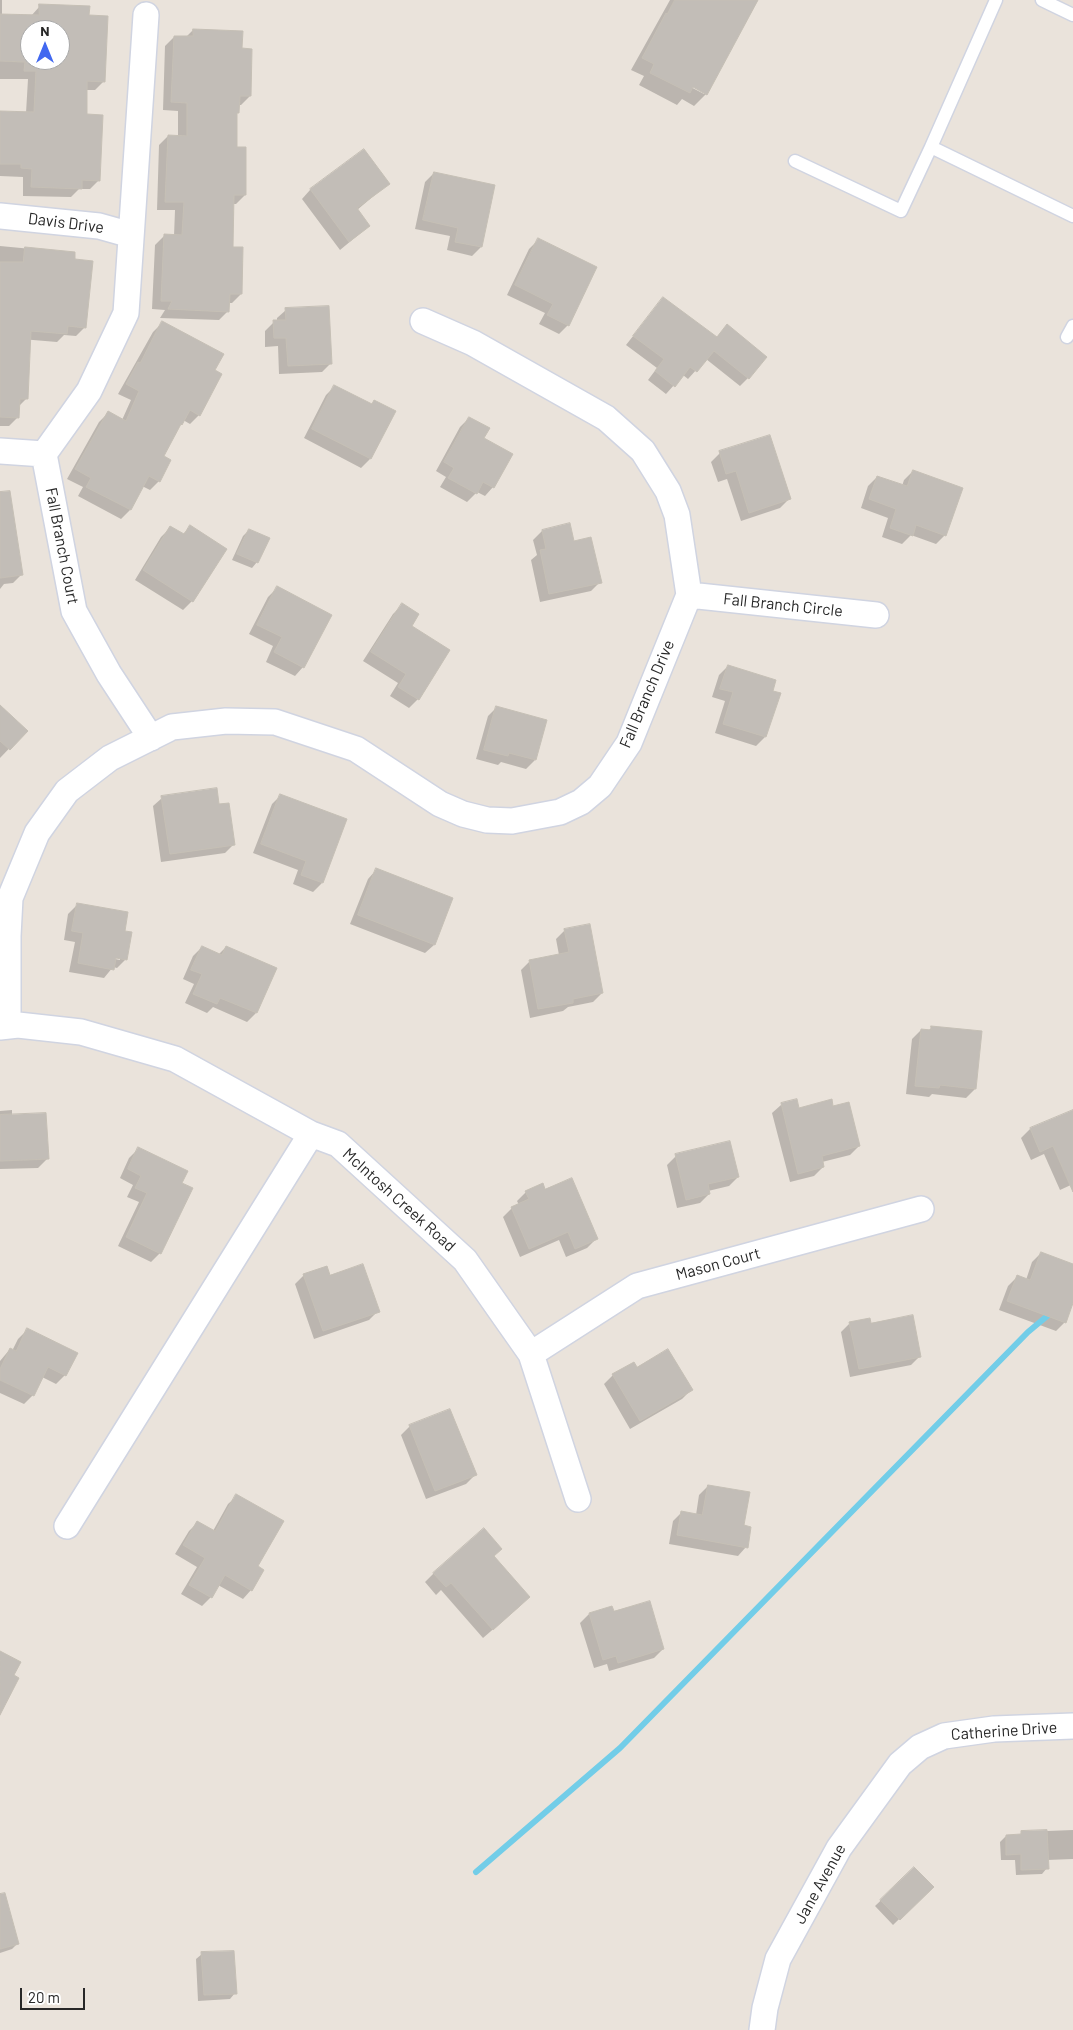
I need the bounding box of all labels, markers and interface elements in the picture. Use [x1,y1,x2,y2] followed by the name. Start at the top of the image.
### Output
[20,20,70,70] north arrow
[40,22,50,39] text: N
[27,209,105,237] street label: Davis Drive
[41,486,83,606] street label: Fall Branch Court
[722,589,844,621] street label: Fall Branch Circle
[616,637,678,751] street label: Fall Branch Drive
[339,1144,459,1256] street label: McIntosh Creek Road
[674,1244,762,1284] street label: Mason Court
[950,1718,1058,1744] street label: Catherine Drive
[790,1841,850,1927] street label: Jane Avenue
[22,1978,88,2010] scale bar
[28,1988,60,2006] text: 20 m

